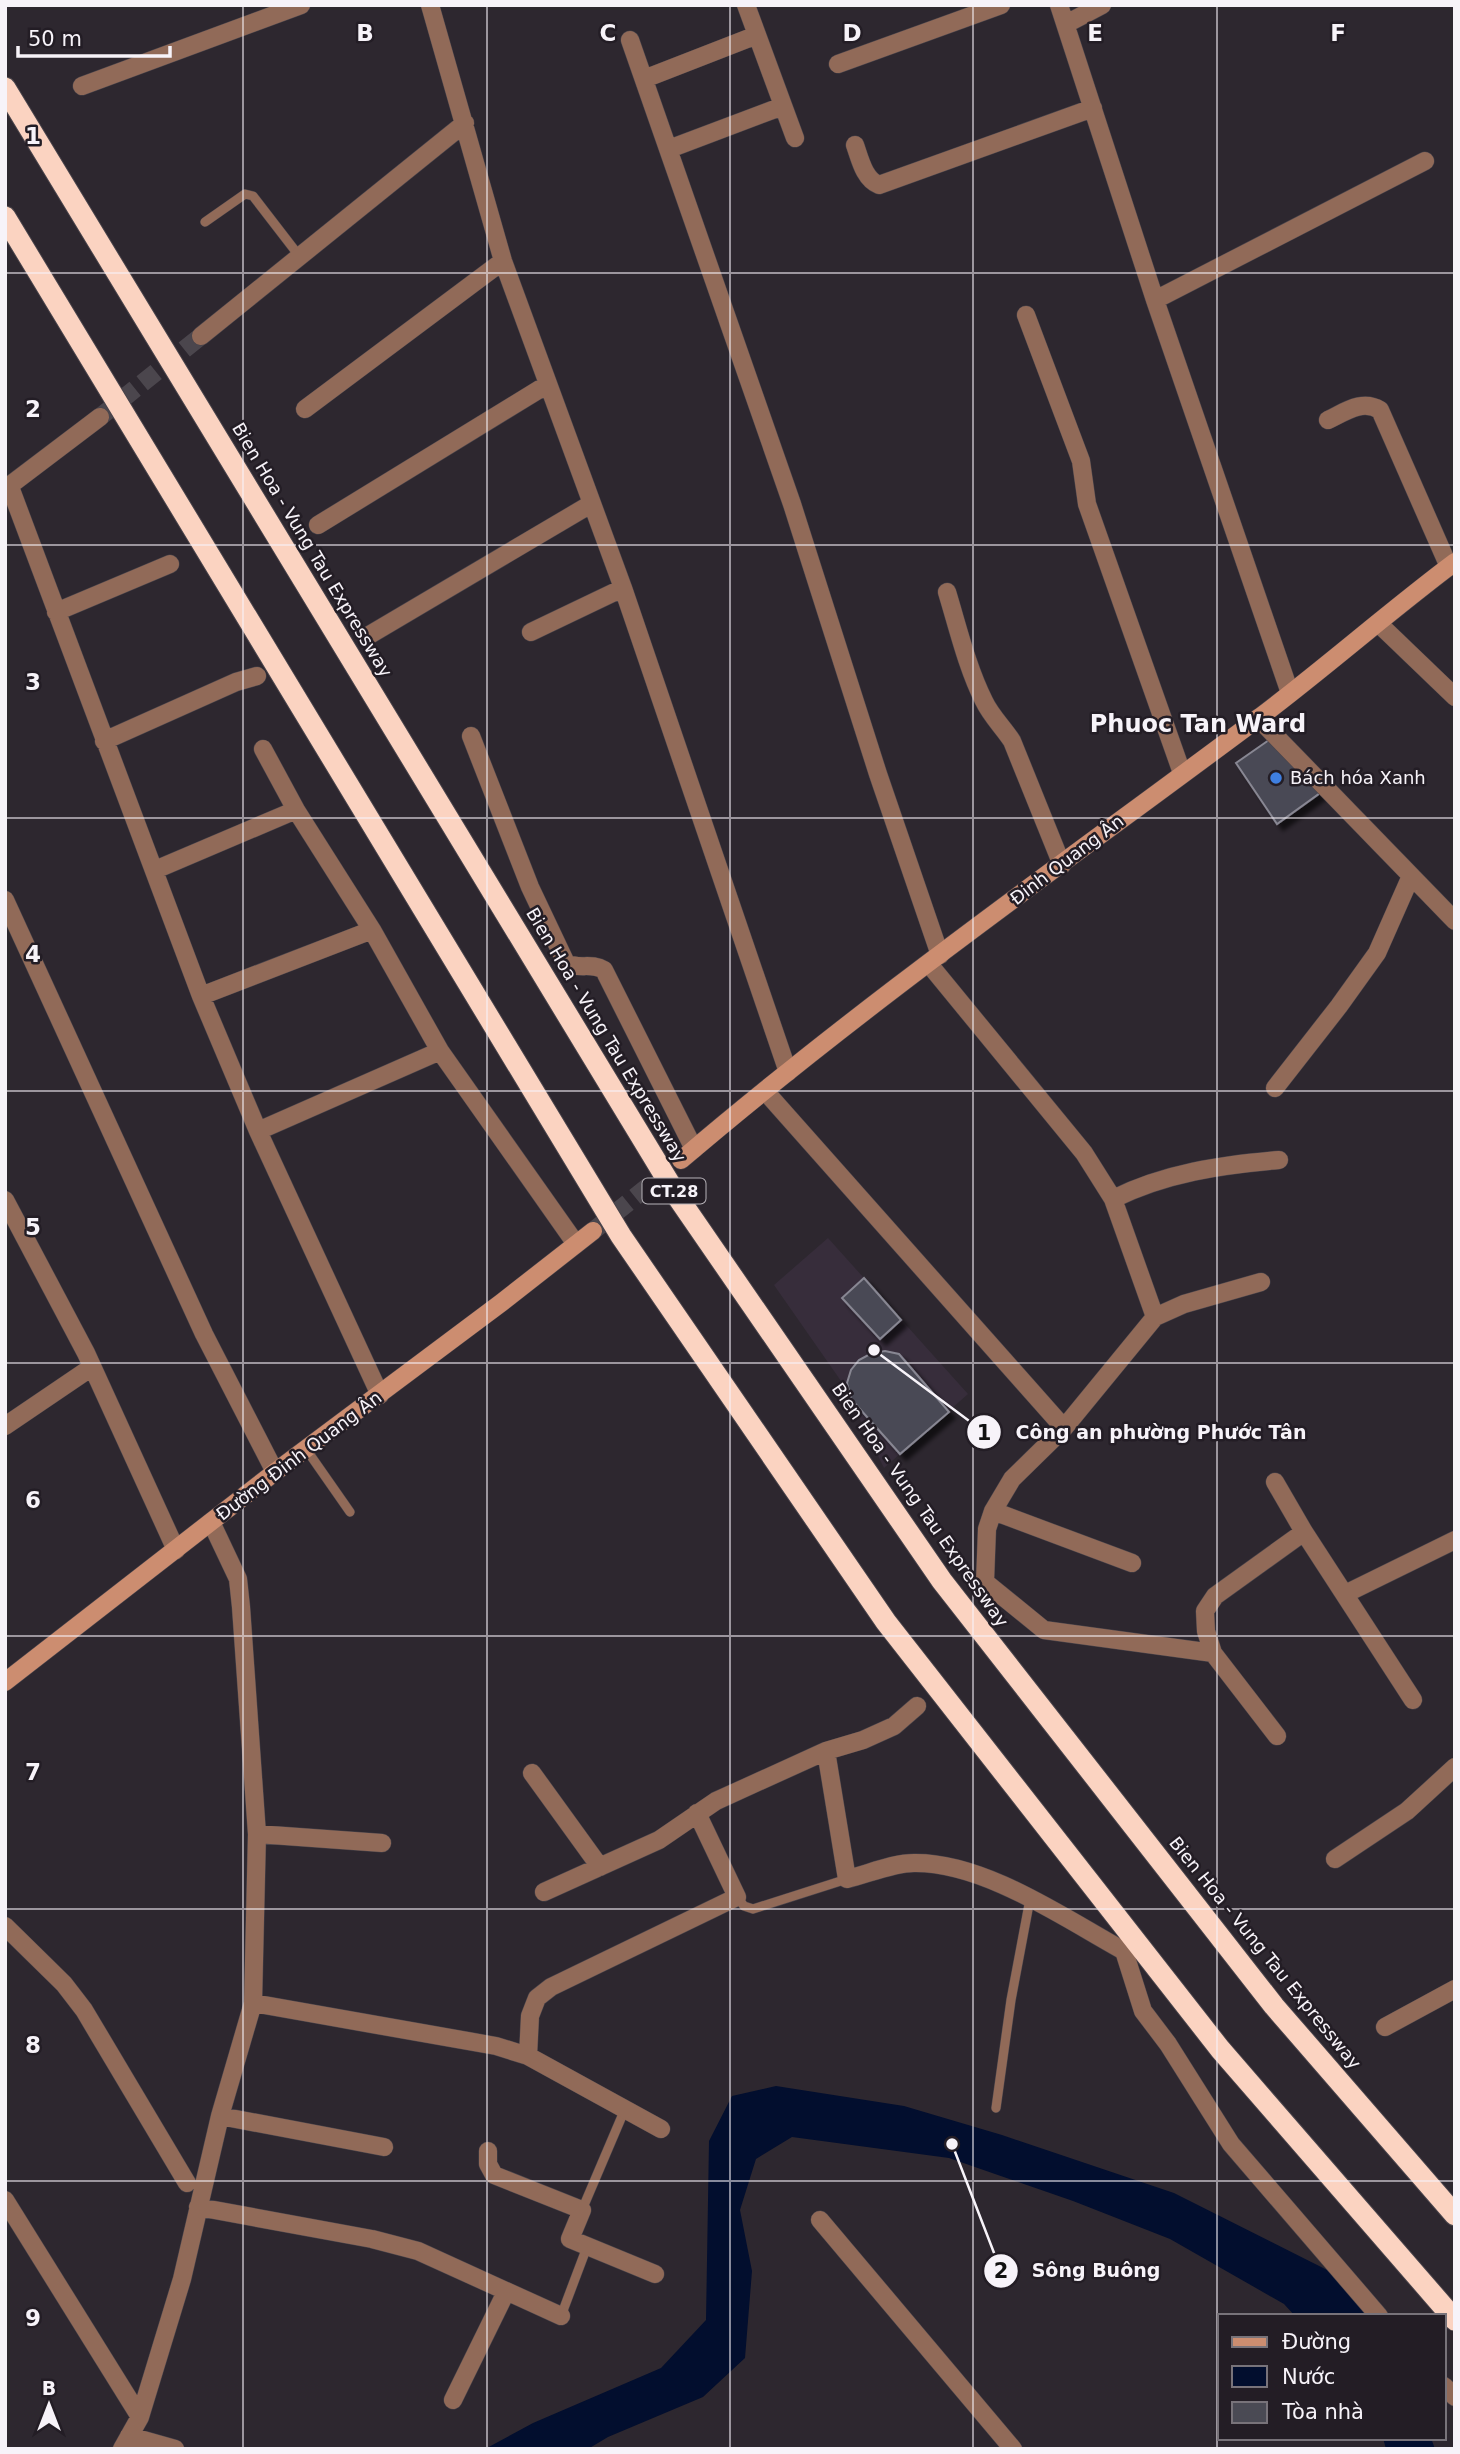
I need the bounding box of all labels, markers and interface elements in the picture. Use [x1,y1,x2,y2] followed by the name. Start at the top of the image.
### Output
[18,14,170,58] scale bar
[356,20,374,46] text: B
[600,20,616,46] text: C
[842,20,862,46] text: D
[1087,20,1103,46] text: E
[1330,20,1346,46] text: F
[28,27,82,51] text: 50 m
[25,123,41,149] text: 1
[25,396,41,422] text: 2
[228,419,397,681] street label: Bien Hoa - Vung Tau Expressway
[25,669,41,695] text: 3
[1090,710,1306,738] district label: Phuoc Tan Ward
[1290,767,1426,788] place label: Bách hóa Xanh
[1268,770,1284,786] marker: Bách hóa Xanh
[1006,810,1127,909] street label: Đinh Quang Ân
[522,904,691,1166] street label: Bien Hoa - Vung Tau Expressway
[25,941,41,967] text: 4
[642,1178,706,1204] road number: CT.28
[25,1214,41,1240] text: 5
[828,1379,1013,1631] street label: Bien Hoa - Vung Tau Expressway
[212,1387,385,1525] street label: Đường Đinh Quang Ân
[967,1412,1321,1452] callout: Công an phường Phước Tân
[977,1421,991,1445] text: 1
[1016,1421,1306,1443] text: Công an phường Phước Tân
[25,1487,41,1513] text: 6
[25,1759,41,1785] text: 7
[1165,1832,1366,2073] street label: Bien Hoa - Vung Tau Expressway
[25,2032,41,2058] text: 8
[983,2251,1175,2291] callout: Sông Buông
[994,2259,1008,2283] text: 2
[1032,2259,1160,2281] text: Sông Buông
[25,2305,41,2331] text: 9
[1218,2314,1446,2440] legend
[1282,2330,1351,2354] text: Đường
[1282,2365,1335,2389] text: Nước
[14,2370,84,2440] north arrow
[42,2377,56,2399] text: B
[1281,2400,1364,2424] text: Tòa nhà

